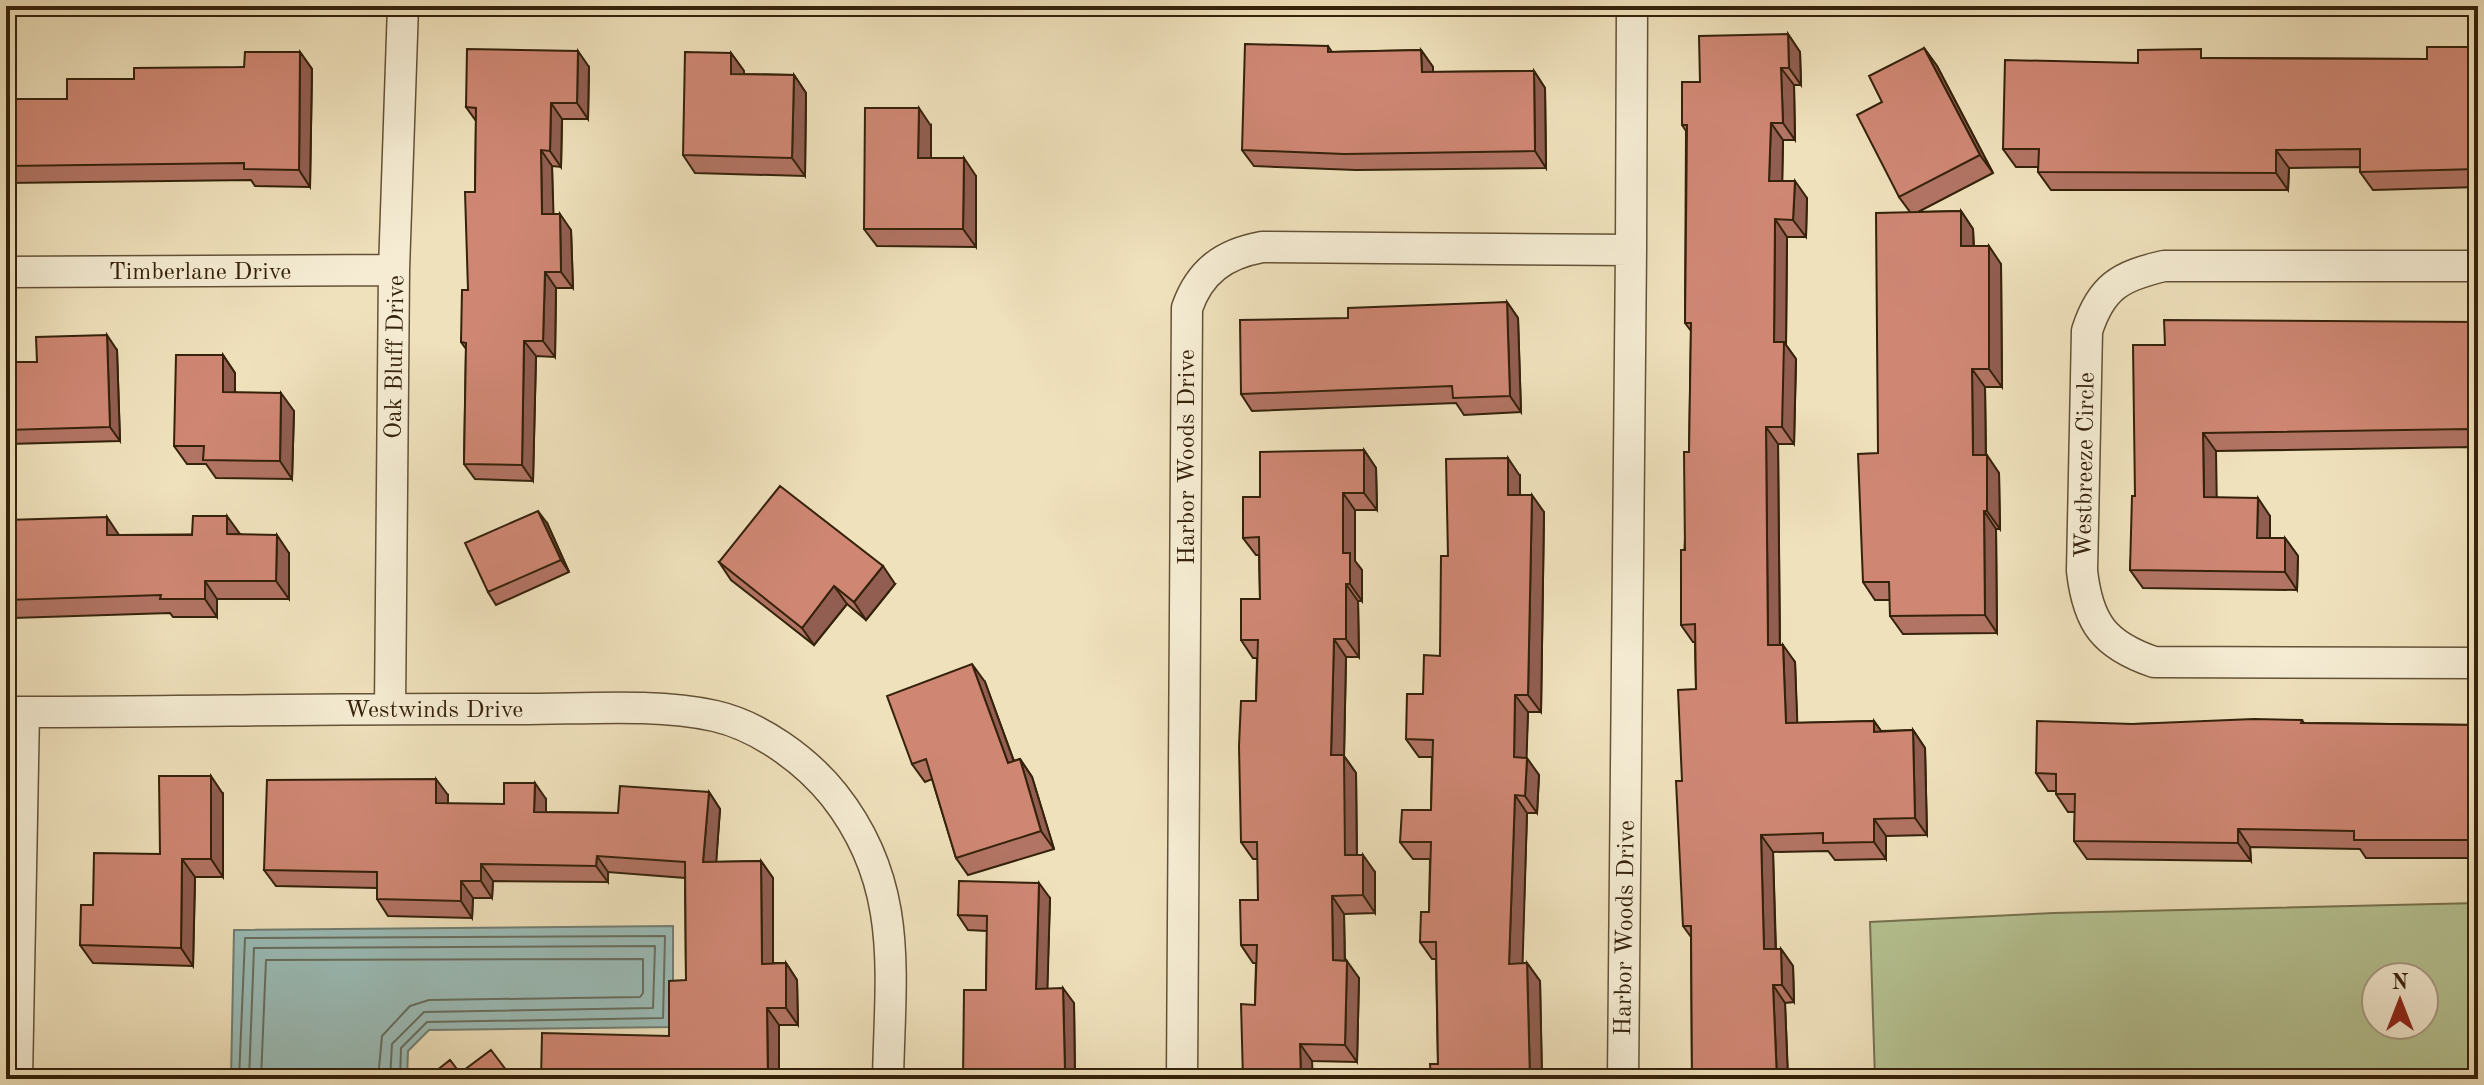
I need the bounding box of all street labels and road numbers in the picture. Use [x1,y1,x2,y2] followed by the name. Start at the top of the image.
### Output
[109,261,291,285] street label: Timberlane Drive
[383,275,409,439] street label: Oak Bluff Drive
[1176,349,1200,565] street label: Harbor Woods Drive
[2072,372,2100,558] street label: Westbreeze Circle
[345,699,523,723] street label: Westwinds Drive
[1612,820,1640,1036] street label: Harbor Woods Drive

